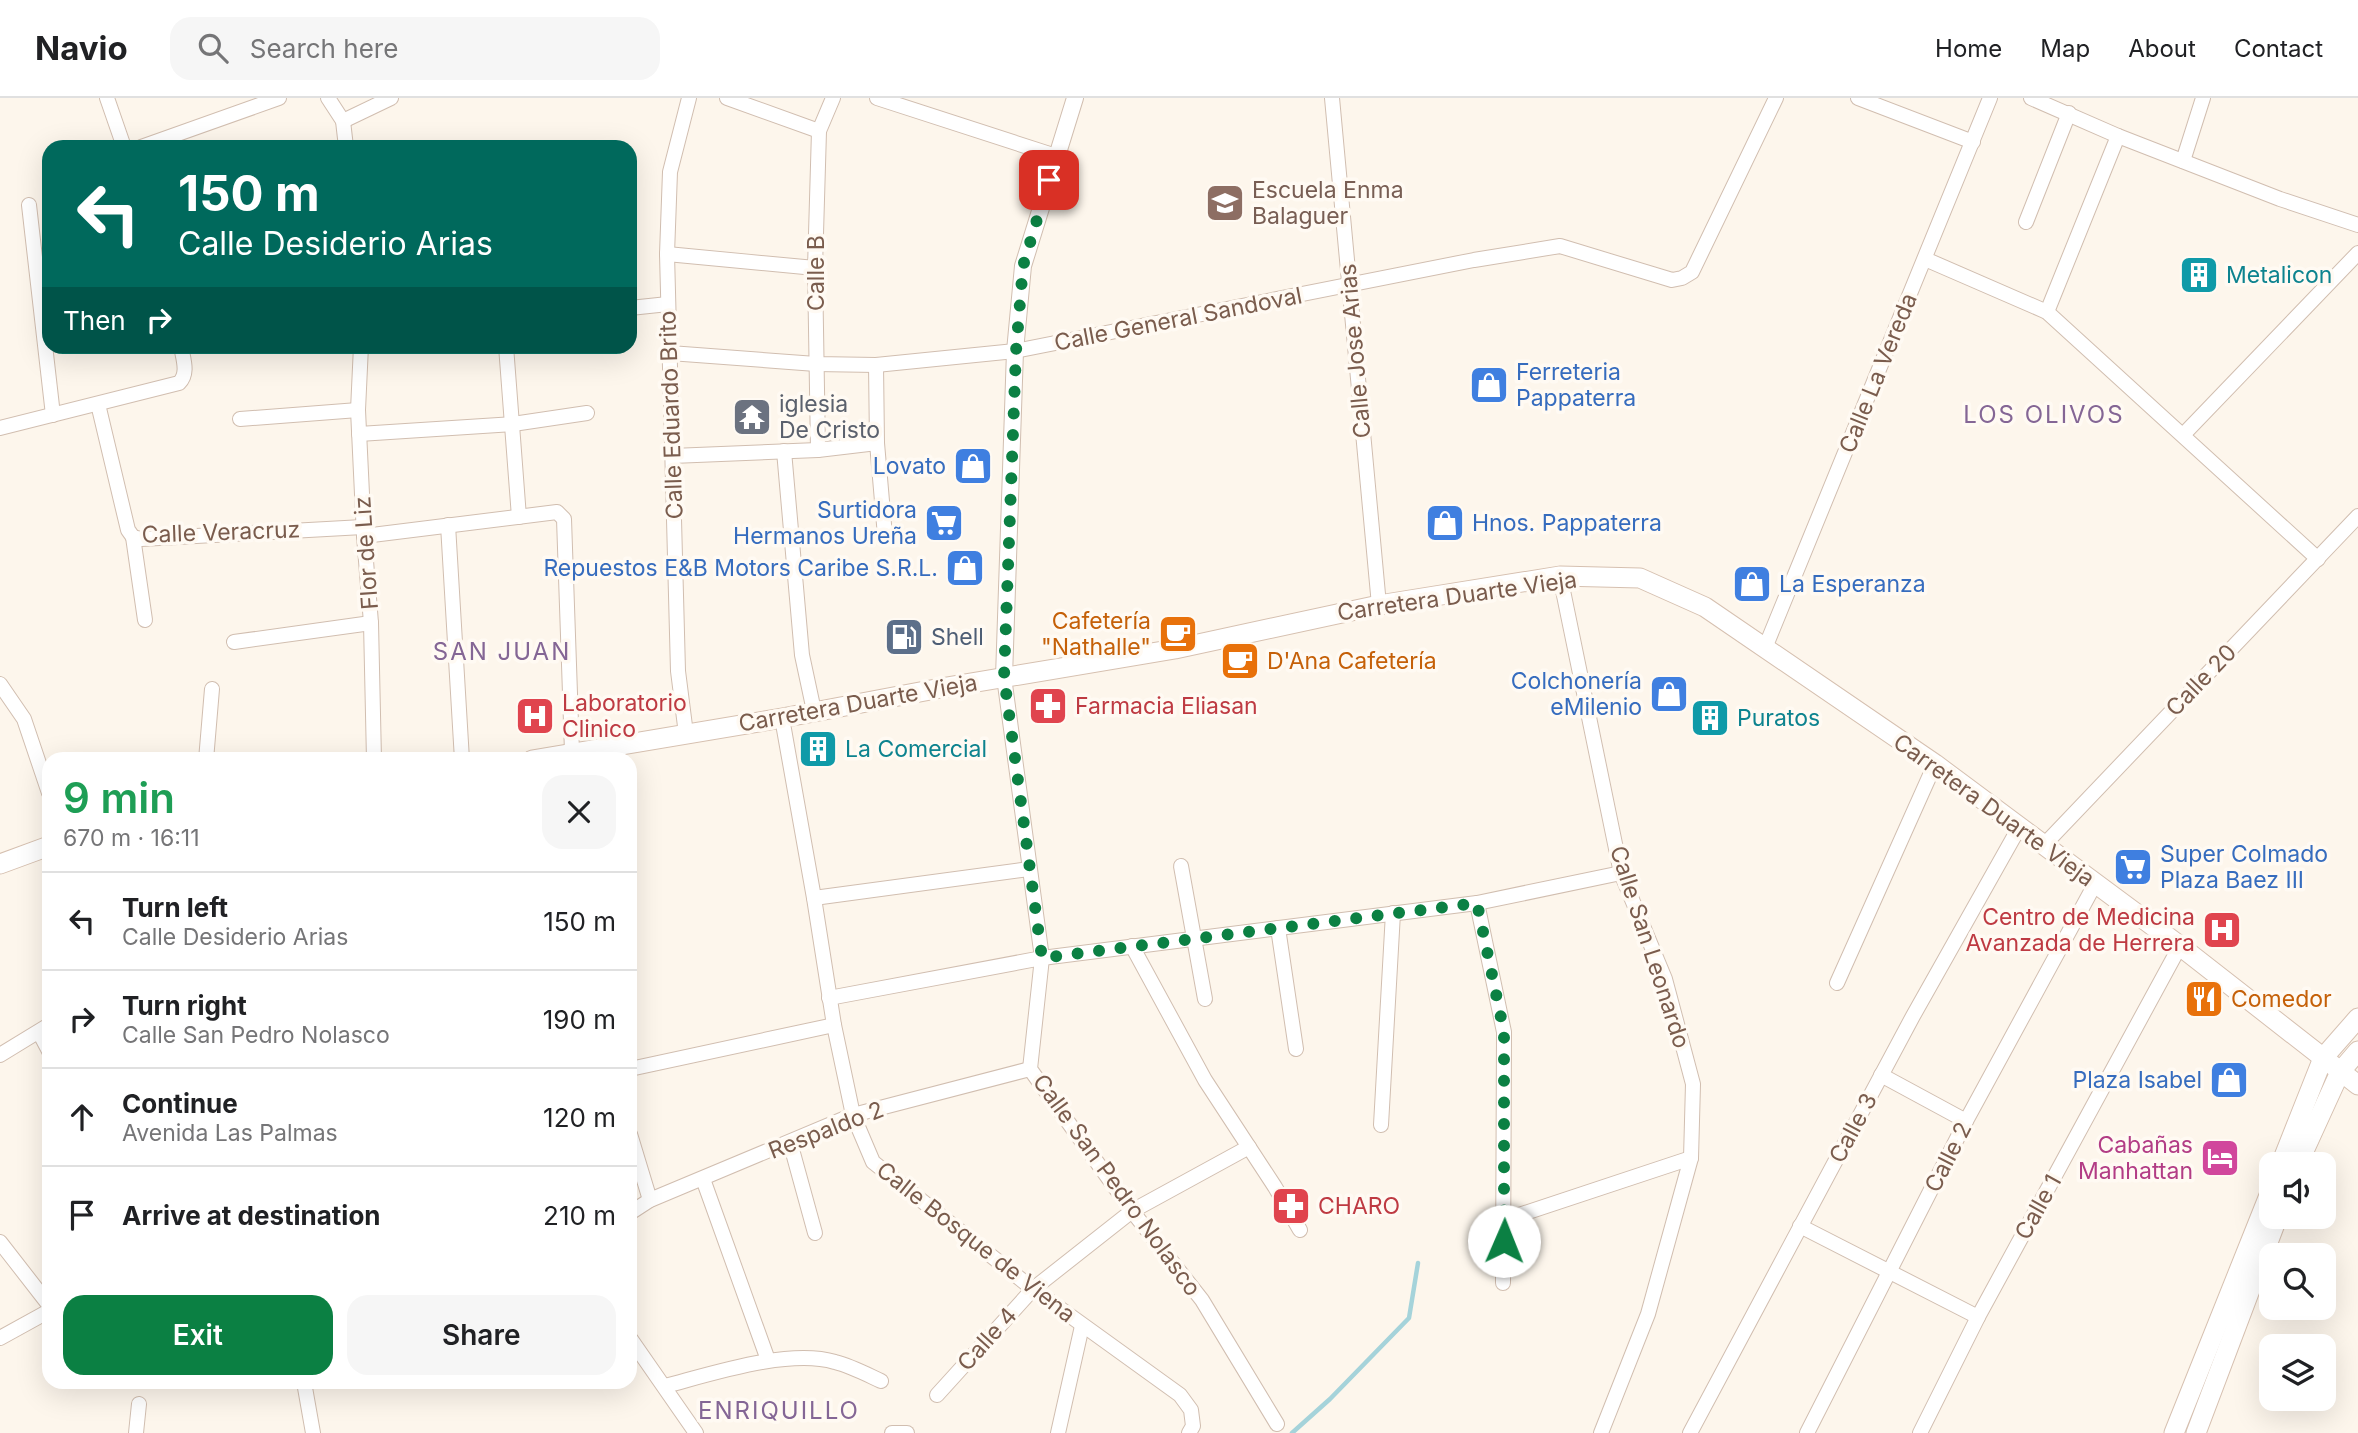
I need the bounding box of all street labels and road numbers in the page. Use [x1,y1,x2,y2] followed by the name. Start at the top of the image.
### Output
[802,235,830,311] street label: Calle B
[1333,263,1377,439] street label: Calle Jose Arias
[1052,281,1304,357] street label: Calle General Sandoval
[1833,289,1923,457] street label: Calle La Vereda
[653,310,689,520] street label: Calle Eduardo Brito
[348,496,384,610] street label: Flor de Liz
[141,515,301,549] street label: Calle Veracruz
[1335,565,1579,627] street label: Carretera Duarte Vieja
[2160,638,2242,722] street label: Calle 20
[736,668,980,738] street label: Carretera Duarte Vieja
[1888,728,2100,892] street label: Carretera Duarte Vieja
[1604,842,1696,1052] street label: Calle San Leonardo
[1027,1068,1207,1302] street label: Calle San Pedro Nolasco
[1823,1088,1883,1168] street label: Calle 3
[764,1095,888,1165] street label: Respaldo 2
[1919,1117,1977,1197] street label: Calle 2
[871,1156,1081,1328] street label: Calle Bosque de Viena
[2009,1170,2067,1244] street label: Calle 1
[951,1302,1023,1376] street label: Calle 4

